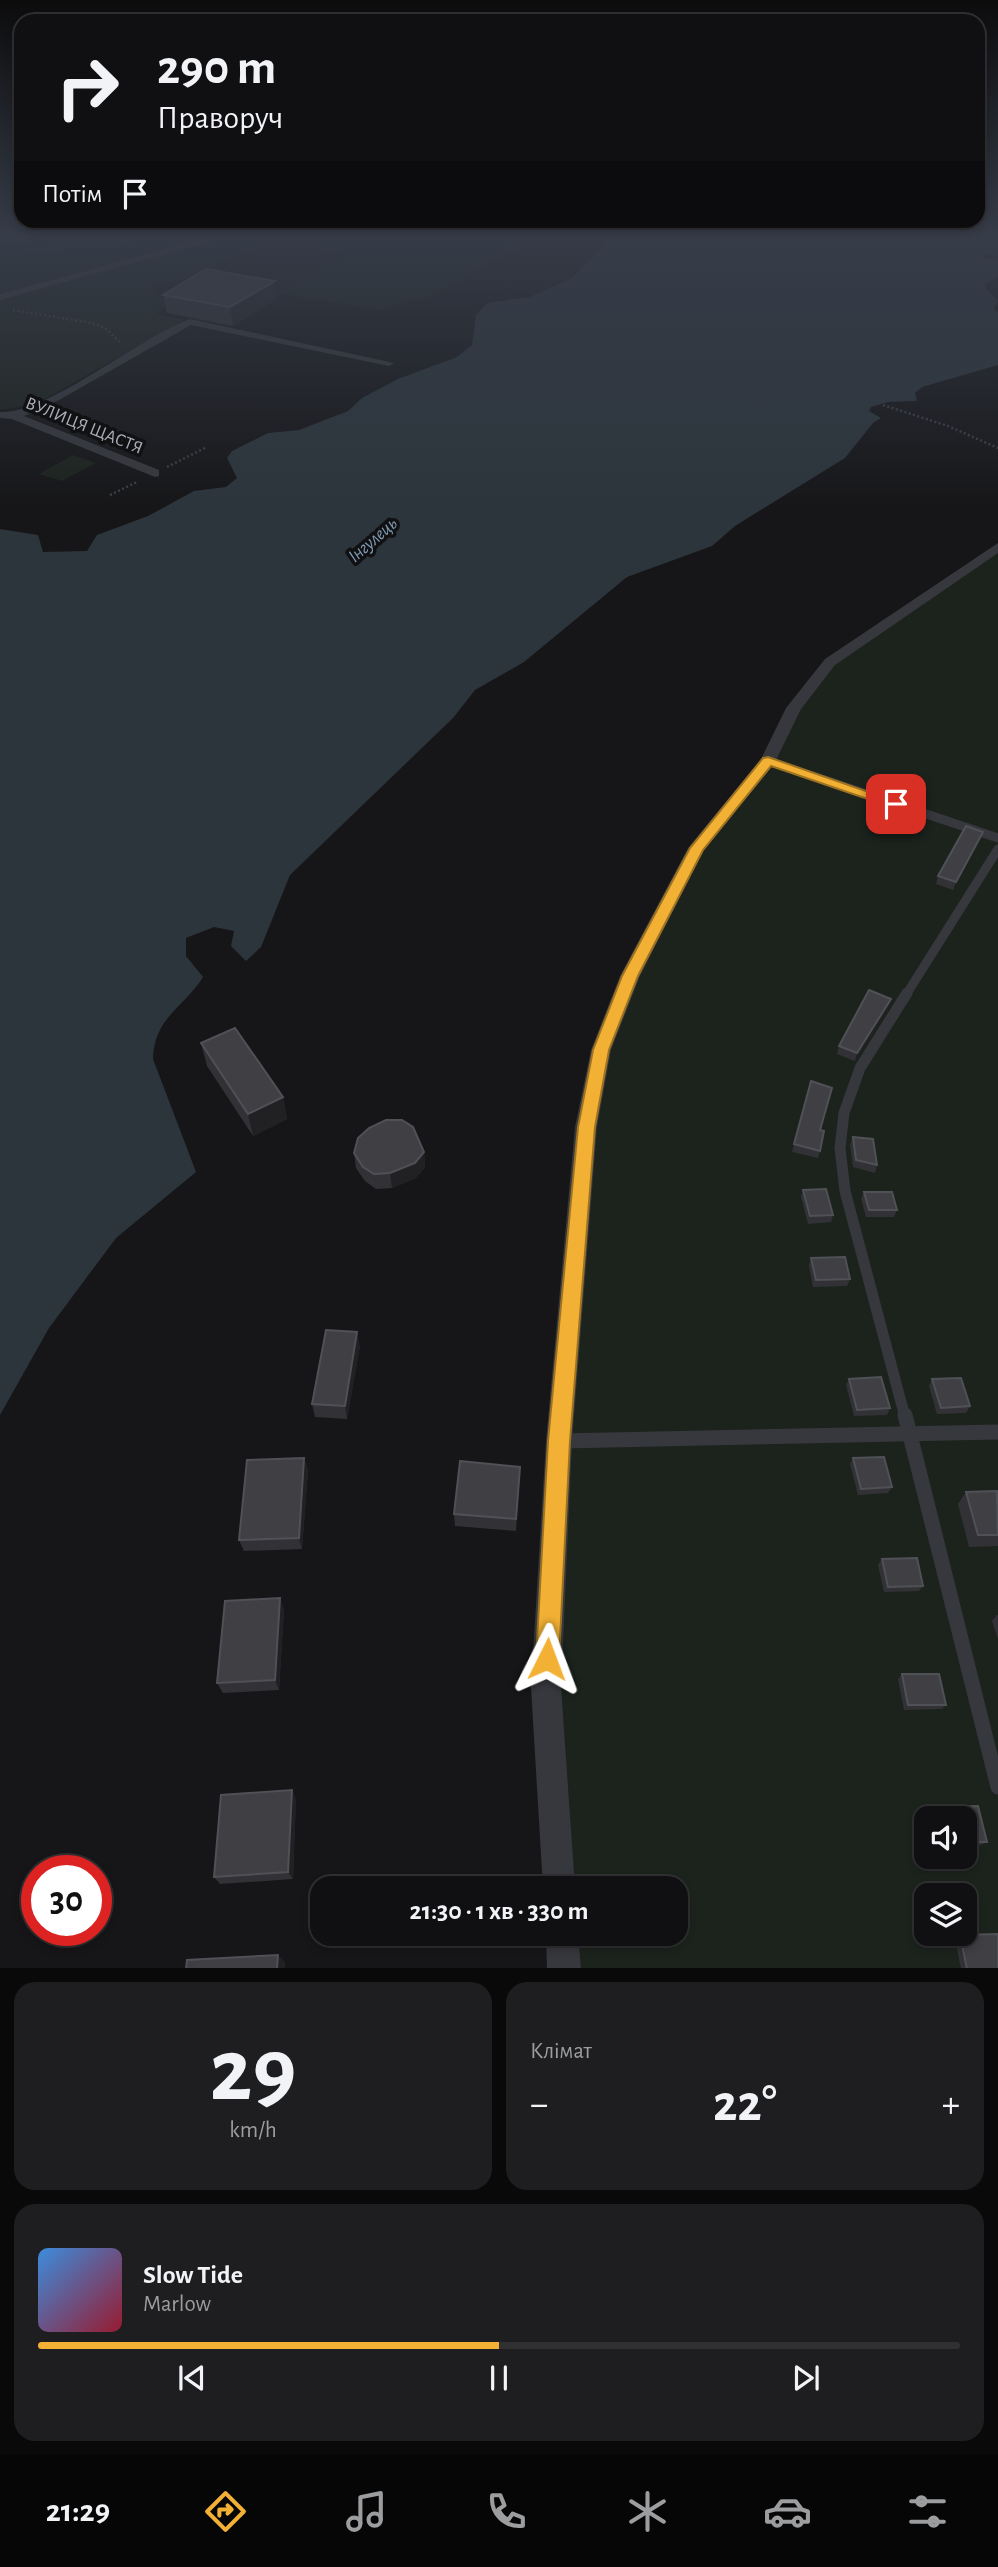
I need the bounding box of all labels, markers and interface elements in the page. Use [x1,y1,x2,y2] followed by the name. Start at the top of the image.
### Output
[42,42,133,133] icon: right
[157,44,276,93] text: 290 m
[157,102,283,134] text: Праворуч
[116,175,154,213] icon: arrive
[42,181,102,207] text: Потім
[23,394,145,458] street label: ВУЛИЦЯ ЩАСТЯ
[345,514,401,566] water label: Інгулець
[866,774,926,834] pin
[877,785,915,823] icon: arrive
[510,1622,584,1696] position arrow
[914,1806,977,1946] map controls
[914,1806,977,1869] button: sound
[21,1855,112,1946] speed limit sign: 30
[914,1883,977,1946] button: layers
[410,1898,588,1924] text: 21:30 · 1 хв · 330 m
[210,2026,296,2117] text: 29
[530,2040,592,2063] text: Клімат
[713,2078,777,2130] text: 22°
[530,2086,548,2124] text: −
[942,2086,960,2124] text: +
[229,2119,277,2142] text: km/h
[143,2262,243,2288] text: Slow Tide
[143,2293,211,2316] text: Marlow
[173,2359,211,2397] icon: previous
[480,2359,518,2397] icon: pause
[787,2359,825,2397] icon: next
[201,2487,250,2536] icon: directions
[342,2487,391,2536] icon: music
[482,2487,531,2536] icon: phone
[623,2487,672,2536] icon: climate
[763,2487,812,2536] icon: car
[903,2487,952,2536] icon: filters
[46,2495,110,2527] text: 21:29

